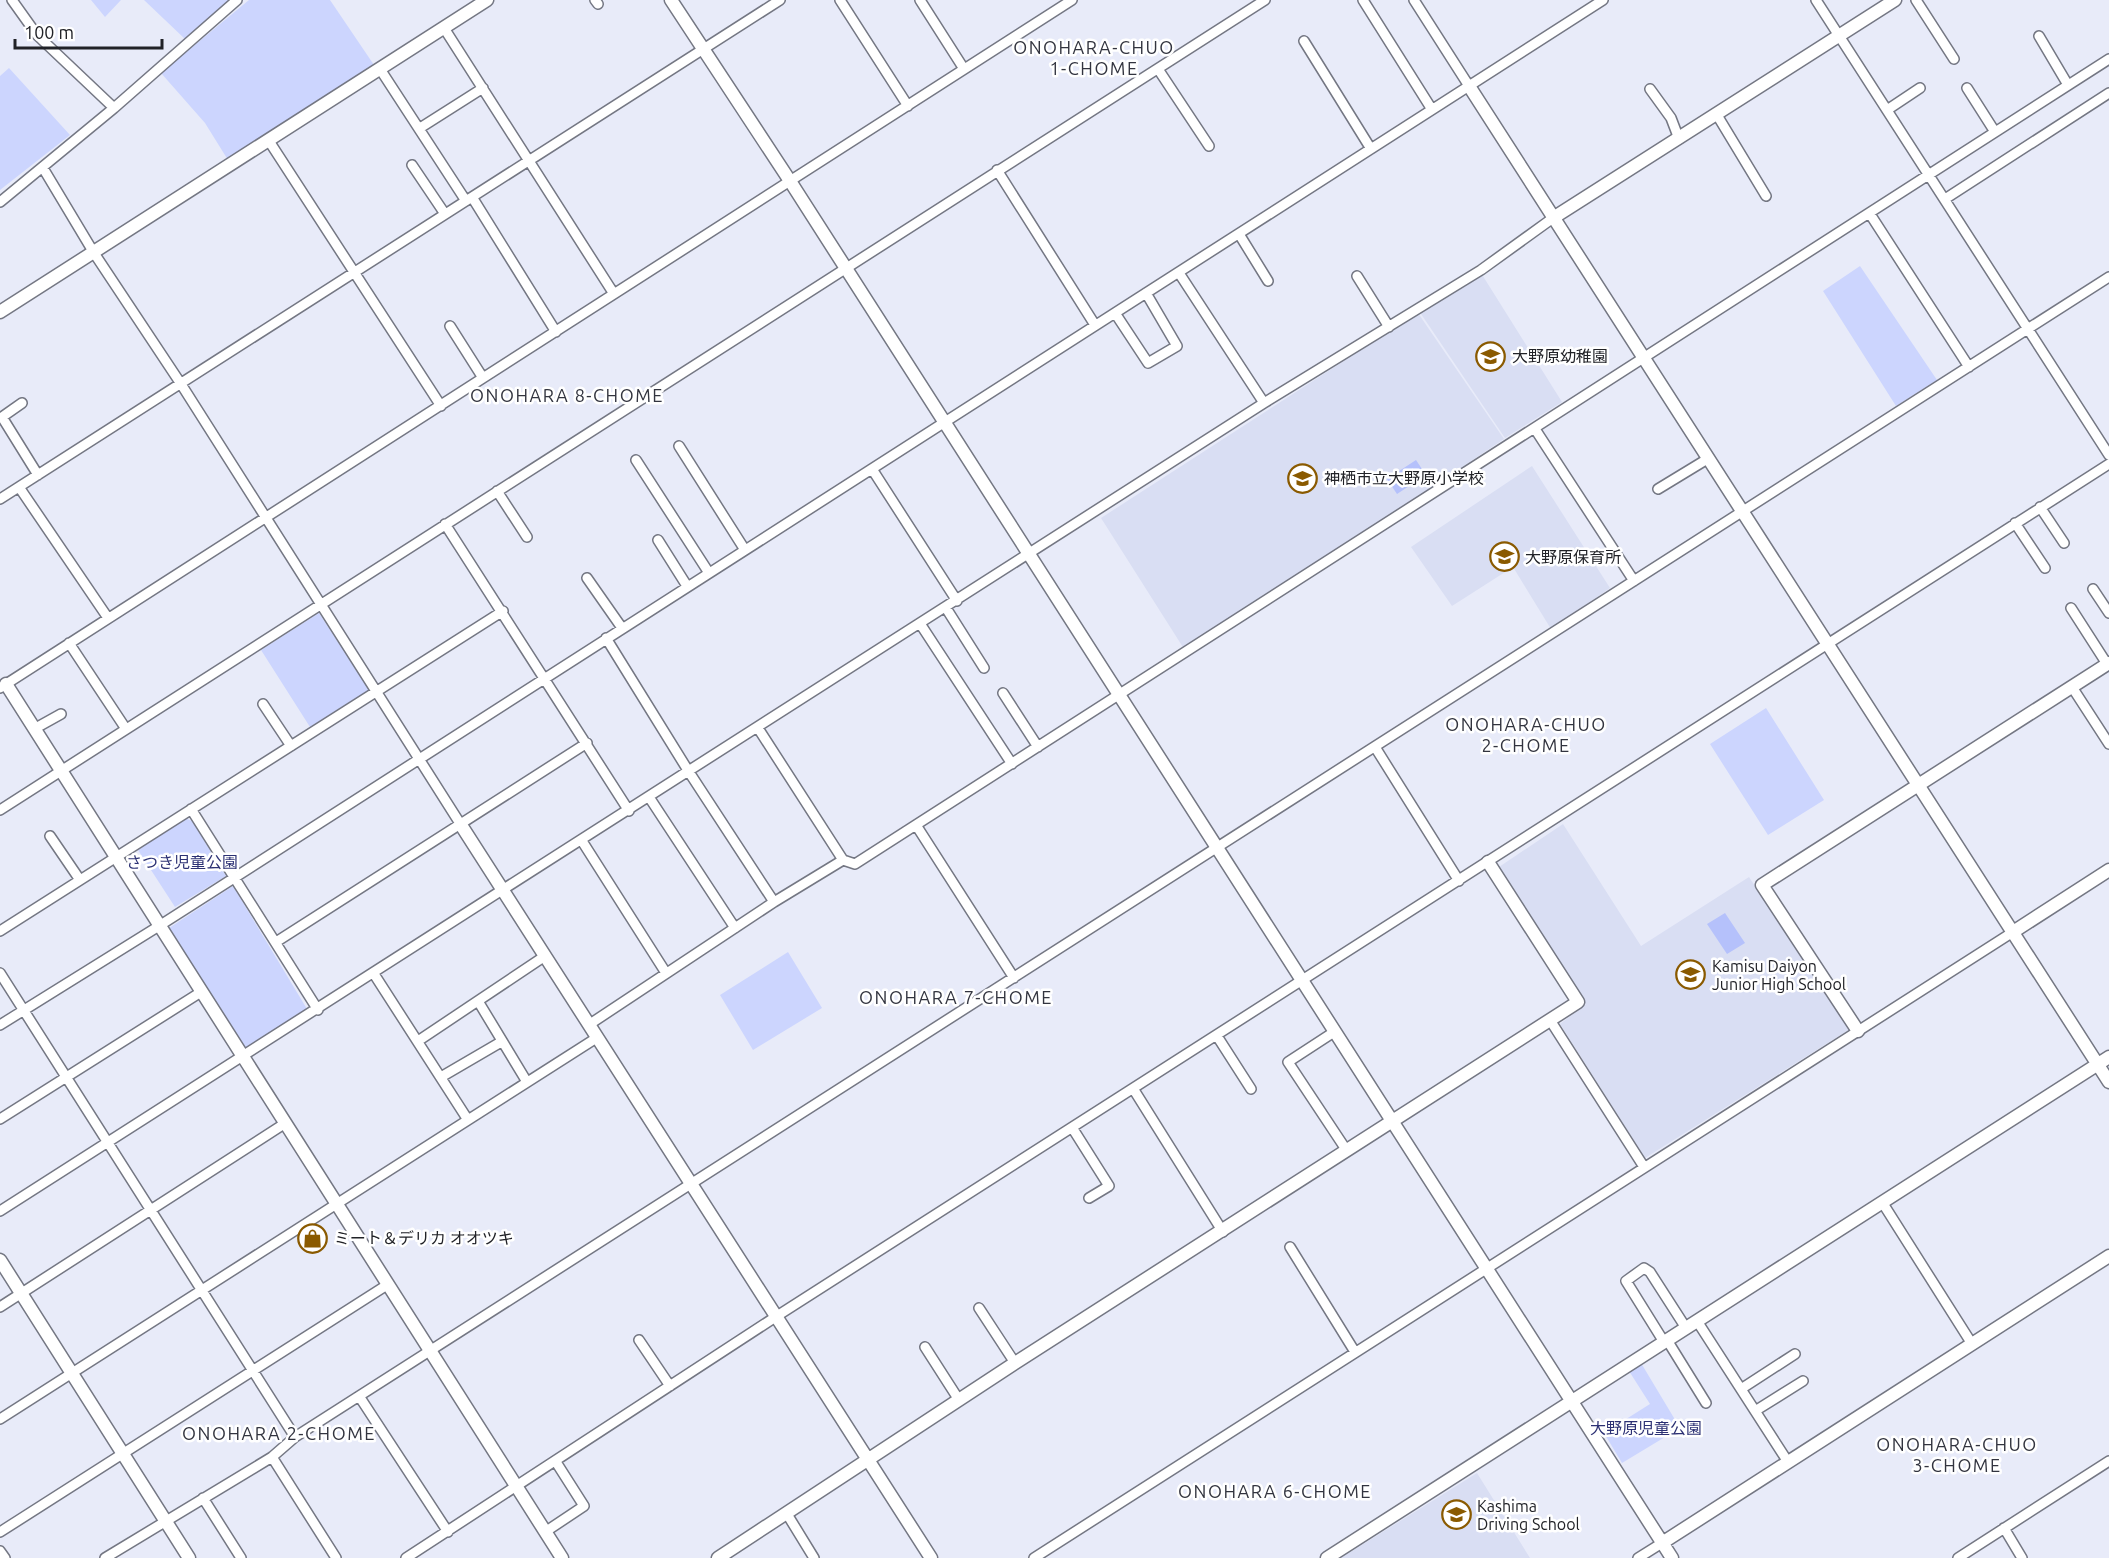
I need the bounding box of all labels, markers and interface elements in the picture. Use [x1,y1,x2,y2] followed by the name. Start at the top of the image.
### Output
[15,12,162,50] scale bar
[24,22,74,42] text: 100 m
[1013,37,1175,78] district label: ONOHARA-CHUO 1-CHOME
[1475,340,1507,372] school or university icon: 大野原幼稚園
[1512,347,1608,365] place label: 大野原幼稚園
[470,385,664,405] district label: ONOHARA 8-CHOME
[1287,462,1319,494] school or university icon: 神栖市立大野原小学校
[1324,469,1484,487] place label: 神栖市立大野原小学校
[1488,541,1520,573] school or university icon: 大野原保育所
[1525,548,1621,566] place label: 大野原保育所
[1445,714,1607,755] district label: ONOHARA-CHUO 2-CHOME
[126,853,238,871] park label: さつき児童公園
[1712,957,1846,993] place label: Kamisu Daiyon Junior High School
[1675,959,1707,991] school or university icon: Kamisu Daiyon Junior High School
[859,987,1053,1007] district label: ONOHARA 7-CHOME
[297,1222,329,1254] shop icon: ミート＆デリカ オオツキ
[334,1229,514,1247] place label: ミート＆デリカ オオツキ
[1590,1419,1702,1437] park label: 大野原児童公園
[182,1423,376,1443] district label: ONOHARA 2-CHOME
[1876,1434,2038,1475] district label: ONOHARA-CHUO 3-CHOME
[1178,1481,1372,1501] district label: ONOHARA 6-CHOME
[1477,1497,1580,1533] place label: Kashima Driving School
[1440,1499,1472,1531] school or university icon: Kashima Driving School

